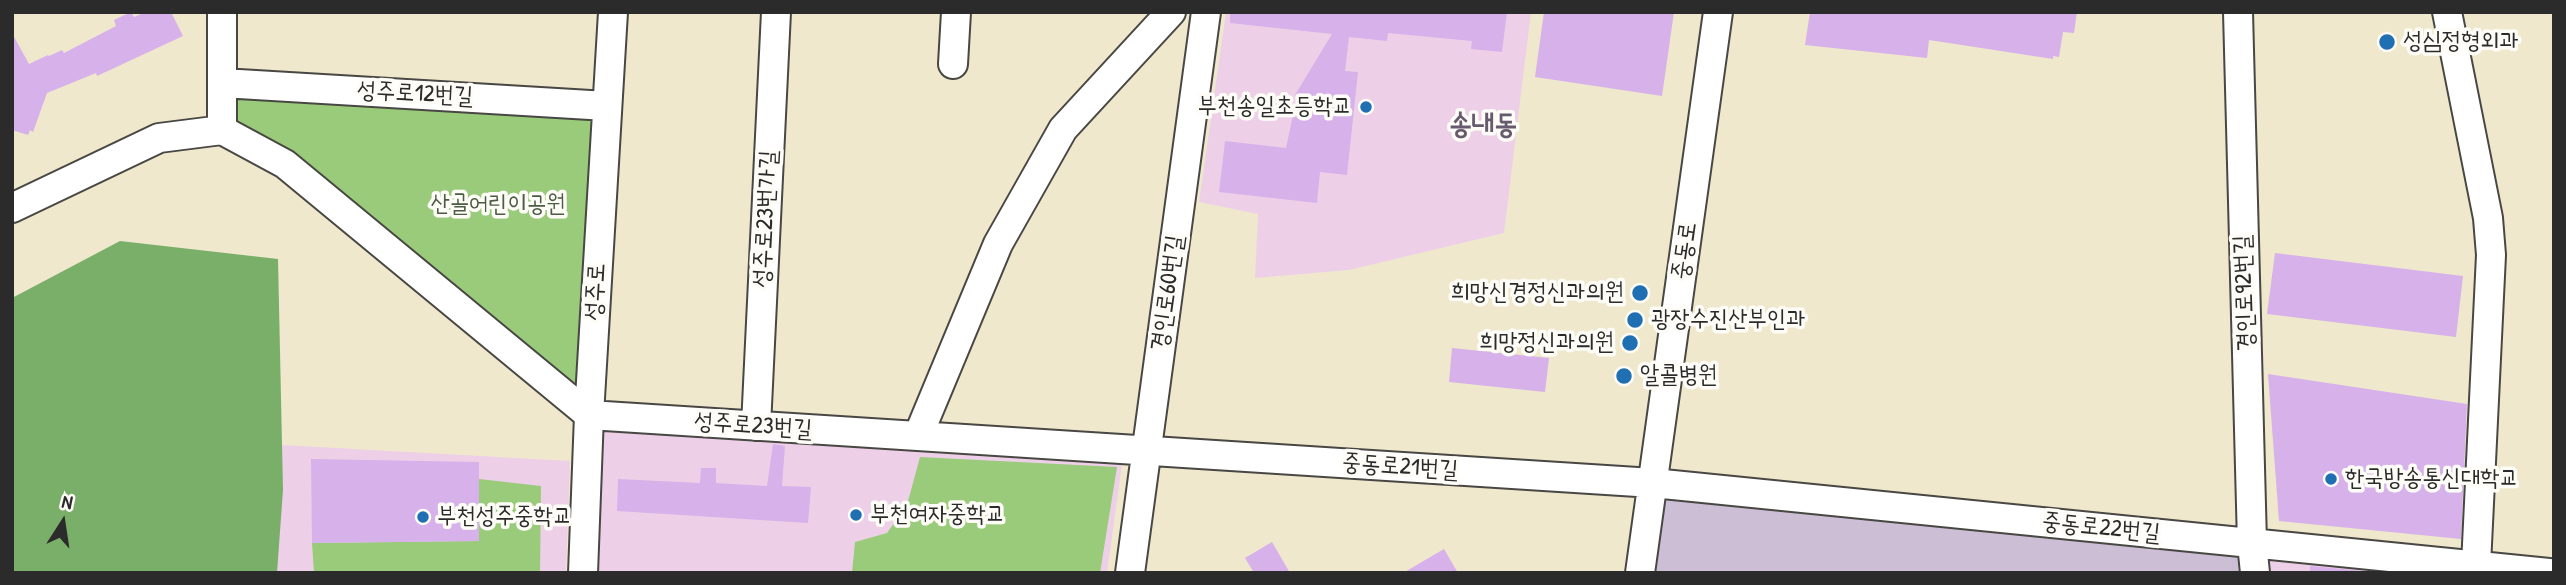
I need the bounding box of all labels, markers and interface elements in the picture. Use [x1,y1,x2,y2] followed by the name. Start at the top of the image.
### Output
[2403,28,2519,56] place label: 성심정형외과
[2377,32,2397,52] marker: 성심정형외과
[356,77,474,111] street label: 성주로12번길
[1198,93,1352,121] place label: 부천송일초등학교
[1358,99,1374,115] marker: 부천송일초등학교
[1449,109,1517,143] district label: 송내동
[748,149,784,289] street label: 성주로23번가길
[430,191,566,219] park label: 산골어린이공원
[1667,220,1703,282] street label: 중동로
[1146,233,1190,353] street label: 경인로60번길
[2229,234,2261,352] street label: 경인로92번길
[580,262,612,322] street label: 성주로
[1450,279,1624,307] place label: 희망신경정신과의원
[1630,283,1650,303] marker: 희망신경정신과의원
[1651,306,1806,334] place label: 광장수진산부인과
[1625,310,1645,330] marker: 광장수진산부인과
[1479,329,1614,357] place label: 희망정신과의원
[1620,333,1640,353] marker: 희망정신과의원
[1640,362,1717,390] place label: 알콜병원
[1614,366,1634,386] marker: 알콜병원
[693,408,813,444] street label: 성주로23번길
[1341,449,1459,485] street label: 중동로21번길
[2345,465,2519,493] place label: 한국방송통신대학교
[2323,471,2339,487] marker: 한국방송통신대학교
[28,487,98,557] north arrow
[60,488,75,515] text: N
[870,501,1005,529] place label: 부천여자중학교
[437,503,572,531] place label: 부천성주중학교
[848,507,864,523] marker: 부천여자중학교
[2040,507,2162,549] street label: 중동로22번길
[415,509,431,525] marker: 부천성주중학교

